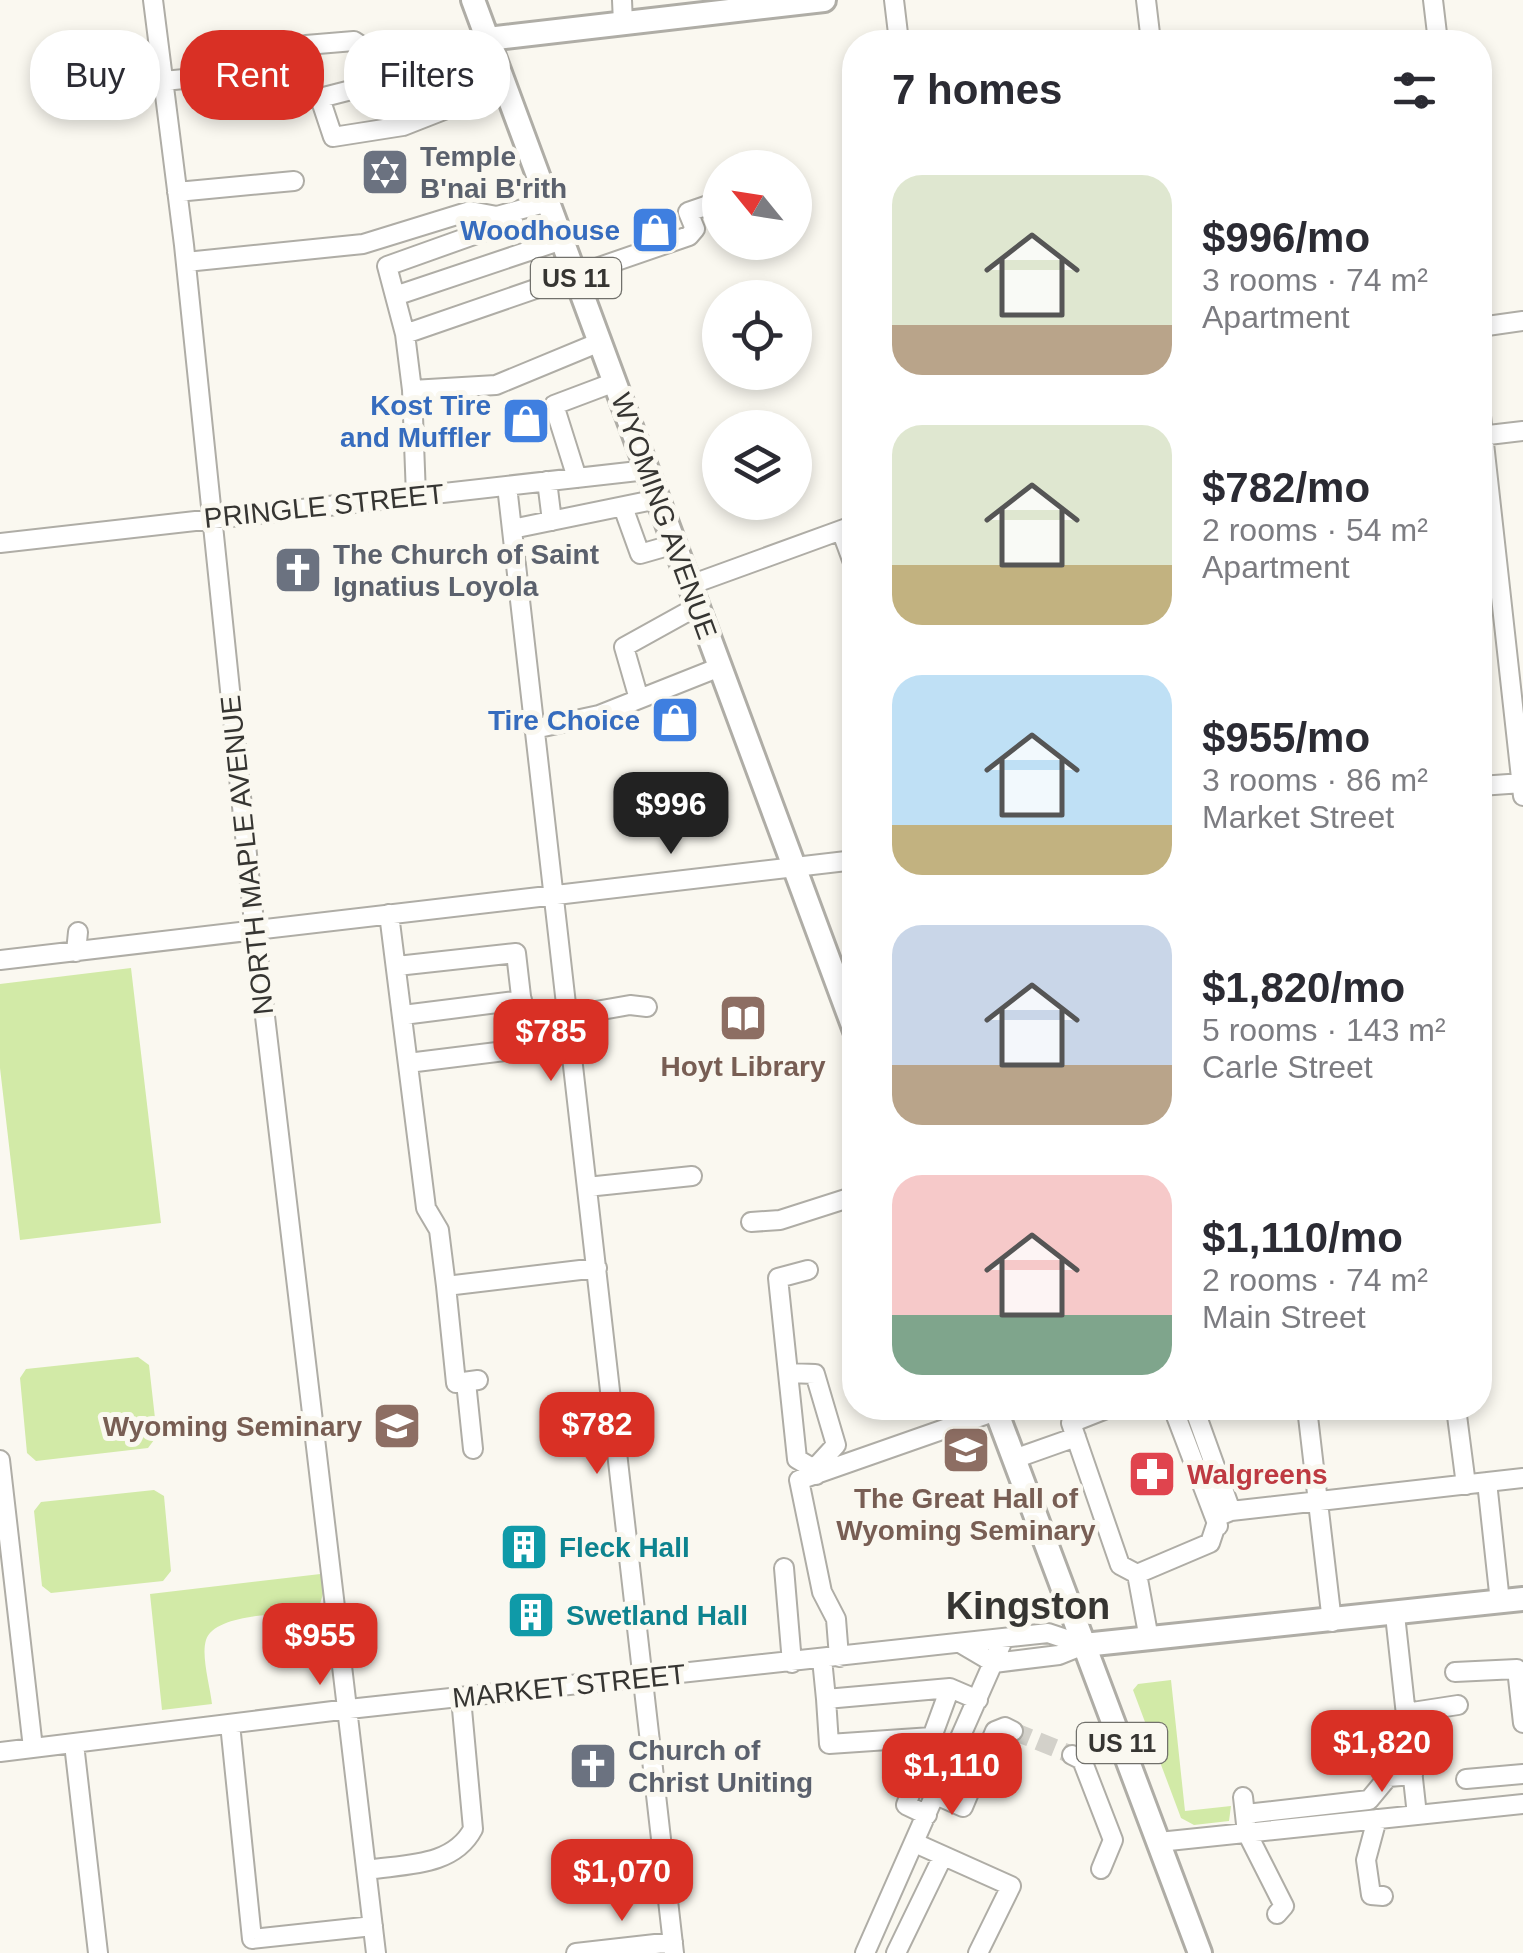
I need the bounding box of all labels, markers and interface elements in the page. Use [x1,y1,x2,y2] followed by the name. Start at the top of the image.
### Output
[30,30,160,120] chip: Buy
[180,30,324,120] chip: Rent
[344,30,510,120] chip: Filters
[1387,63,1442,118] icon: filters
[892,66,1062,113] text: 7 homes
[420,141,567,204] place label: Temple B'nai B'rith
[359,146,411,198] synagogue icon: Temple B'nai B'rith
[702,150,812,260] north arrow
[702,150,812,520] map controls
[629,204,681,256] shop icon: Woodhouse
[1202,214,1370,261] text: $996/mo
[460,215,620,246] place label: Woodhouse
[972,215,1092,335] icon: home
[531,258,621,298] road number: US 11
[1202,262,1428,298] text: 3 rooms · 74 m²
[702,280,812,390] button: locate
[1202,299,1350,335] text: Apartment
[605,389,723,643] street label: WYOMING AVENUE
[340,390,491,453] place label: Kost Tire and Muffler
[500,395,552,447] shop icon: Kost Tire and Muffler
[702,410,812,520] button: layers
[1202,464,1370,511] text: $782/mo
[972,465,1092,585] icon: home
[202,478,446,534] street label: PRINGLE STREET
[1202,512,1428,548] text: 2 rooms · 54 m²
[333,539,599,602] place label: The Church of Saint Ignatius Loyola
[272,544,324,596] church icon: The Church of Saint Ignatius Loyola
[1202,549,1350,585] text: Apartment
[215,694,279,1016] street label: NORTH MAPLE AVENUE
[649,694,701,746] shop icon: Tire Choice
[488,705,640,736] place label: Tire Choice
[1202,714,1370,761] text: $955/mo
[972,715,1092,835] icon: home
[1202,762,1428,798] text: 3 rooms · 86 m²
[612,772,730,857] pin: $996
[635,786,707,822] text: $996
[1202,799,1394,835] text: Market Street
[1202,964,1405,1011] text: $1,820/mo
[972,965,1092,1085] icon: home
[717,992,769,1044] library icon: Hoyt Library
[492,999,610,1084] pin: $785
[1202,1012,1446,1048] text: 5 rooms · 143 m²
[515,1013,587,1049] text: $785
[1202,1049,1373,1085] text: Carle Street
[661,1051,826,1082] place label: Hoyt Library
[1202,1214,1403,1261] text: $1,110/mo
[972,1215,1092,1335] icon: home
[1202,1262,1428,1298] text: 2 rooms · 74 m²
[1202,1299,1366,1335] text: Main Street
[538,1392,656,1477] pin: $782
[371,1400,423,1452] school or university icon: Wyoming Seminary
[561,1406,633,1442] text: $782
[103,1411,362,1442] place label: Wyoming Seminary
[940,1424,992,1476] school or university icon: The Great Hall of Wyoming Seminary
[1126,1448,1178,1500] pharmacy icon: Walgreens
[1187,1459,1328,1490] place label: Walgreens
[836,1483,1096,1546] place label: The Great Hall of Wyoming Seminary
[498,1521,550,1573] building icon: Fleck Hall
[559,1532,690,1563] place label: Fleck Hall
[946,1585,1110,1627] district label: Kingston
[505,1589,557,1641] building icon: Swetland Hall
[566,1600,748,1631] place label: Swetland Hall
[261,1603,379,1688] pin: $955
[284,1617,356,1653] text: $955
[451,1658,687,1714] street label: MARKET STREET
[1301,1710,1463,1795] pin: $1,820
[1077,1723,1167,1763] road number: US 11
[1333,1724,1431,1760] text: $1,820
[871,1733,1033,1818] pin: $1,110
[628,1735,813,1798] place label: Church of Christ Uniting
[567,1740,619,1792] church icon: Church of Christ Uniting
[904,1747,1000,1783] text: $1,110
[541,1839,703,1924] pin: $1,070
[573,1853,671,1889] text: $1,070

